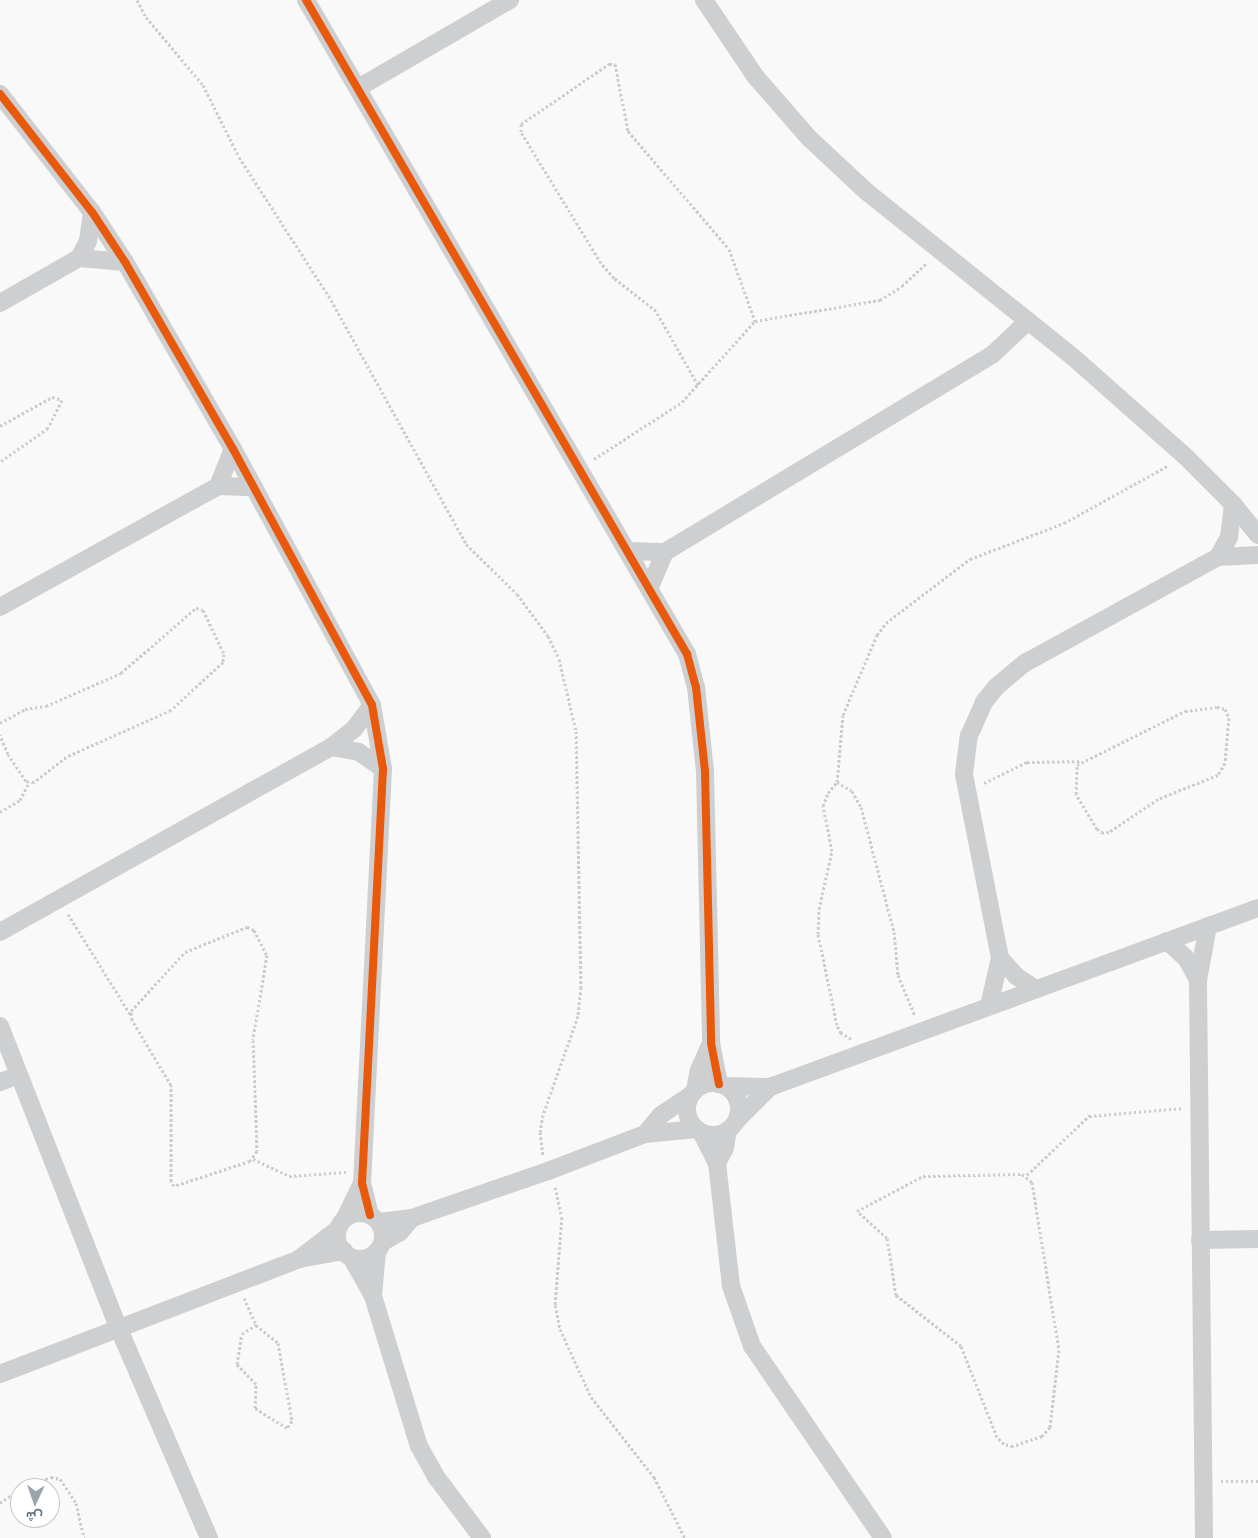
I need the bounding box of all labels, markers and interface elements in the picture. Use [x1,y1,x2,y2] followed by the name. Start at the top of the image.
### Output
[10,1478,60,1528] north arrow
[25,1509,43,1525] text: ش

